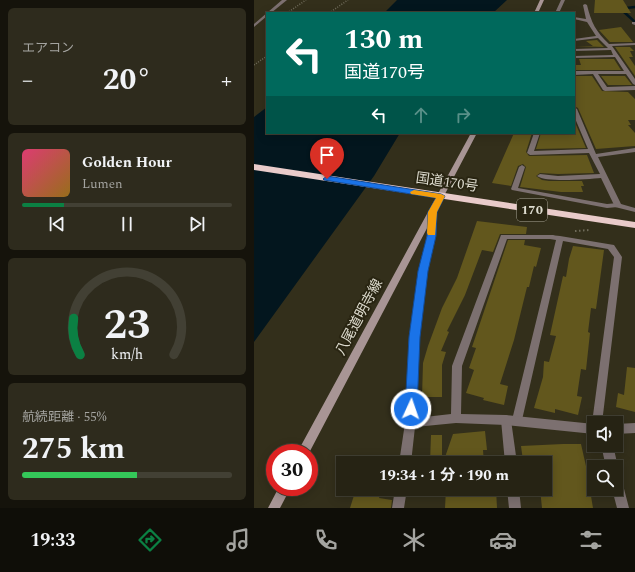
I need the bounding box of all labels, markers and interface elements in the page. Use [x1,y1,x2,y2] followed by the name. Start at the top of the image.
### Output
[344,18,423,61] text: 130 m
[278,28,330,80] icon: left
[22,38,74,58] text: エアコン
[103,57,151,103] text: 20°
[344,59,425,86] text: 国道170号
[22,64,33,97] text: −
[221,64,232,97] text: +
[368,104,390,126] icon: left
[410,104,432,126] icon: ahead
[452,104,474,126] icon: right
[310,138,344,179] pin
[316,144,338,166] icon: arrive
[82,151,172,174] text: Golden Hour
[414,167,480,197] street label: 国道170号
[82,174,123,194] text: Lumen
[517,199,547,221] road number: 170
[46,213,68,235] icon: previous
[116,213,138,235] icon: pause
[186,213,208,235] icon: next
[330,275,388,359] street label: 八尾道明寺線
[104,293,150,356] text: 23
[111,343,143,365] text: km/h
[390,388,432,430] position arrow
[22,407,107,427] text: 航続距離 · 55%
[587,416,623,496] map controls
[587,416,623,452] button: sound
[22,426,125,472] text: 275 km
[266,444,318,496] speed limit sign: 30
[587,460,623,496] button: search
[379,464,509,487] text: 19:34 · 1 分 · 190 m
[136,526,164,554] icon: directions
[224,526,252,554] icon: music
[312,526,340,554] icon: phone
[400,526,428,554] icon: climate
[489,526,517,554] icon: car
[577,526,605,554] icon: filters
[30,527,75,554] text: 19:33

